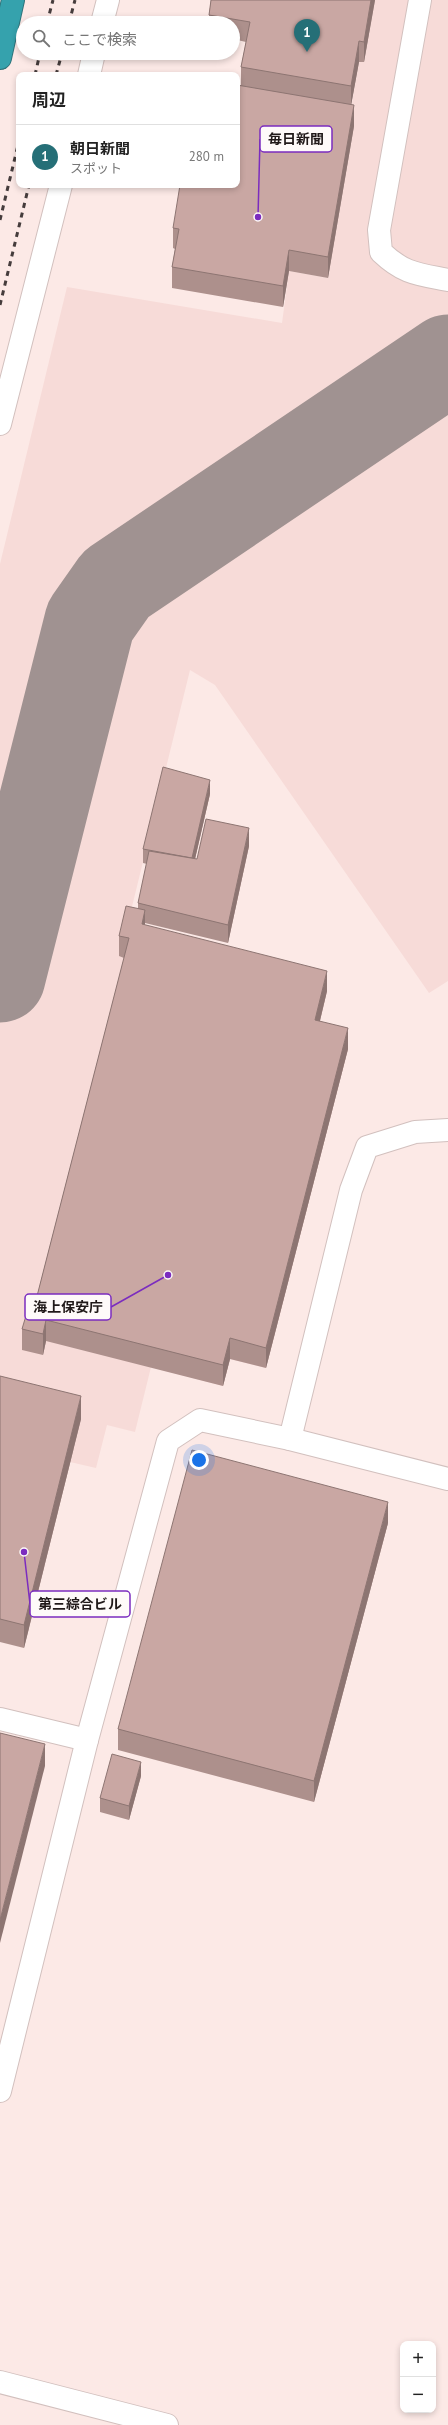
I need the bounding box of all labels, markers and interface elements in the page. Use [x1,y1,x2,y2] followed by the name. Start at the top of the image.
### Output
[16,16,240,60] search box
[294,19,320,52] pin: 1
[30,27,52,49] icon: search
[62,30,137,49] text: ここで検索
[32,89,66,111] text: 周辺
[260,126,332,152] callout: 毎日新聞
[268,130,324,148] text: 毎日新聞
[70,139,130,158] text: 朝日新聞
[41,148,49,165] text: 1
[189,148,224,165] text: 280 m
[70,160,122,177] text: スポット
[25,1294,111,1320] callout: 海上保安庁
[33,1298,103,1316] text: 海上保安庁
[189,1450,209,1470] your location
[30,1591,130,1617] callout: 第三綜合ビル
[38,1595,122,1613] text: 第三綜合ビル
[400,2341,436,2413] map controls
[400,2341,436,2377] button: +
[400,2377,436,2413] button: −

